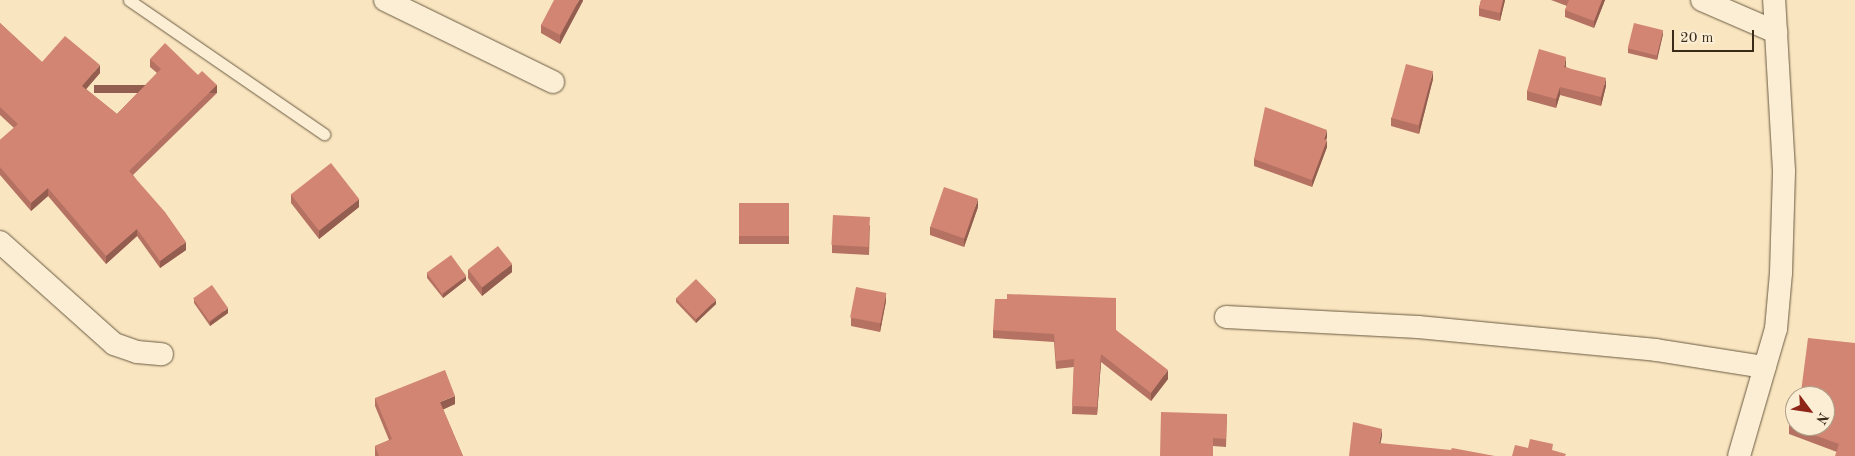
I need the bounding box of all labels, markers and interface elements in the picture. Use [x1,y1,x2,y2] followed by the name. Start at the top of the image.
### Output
[1675,20,1758,52] scale bar
[1680,31,1714,46] text: 20 m
[1785,386,1835,436] north arrow
[1813,410,1831,426] text: N

